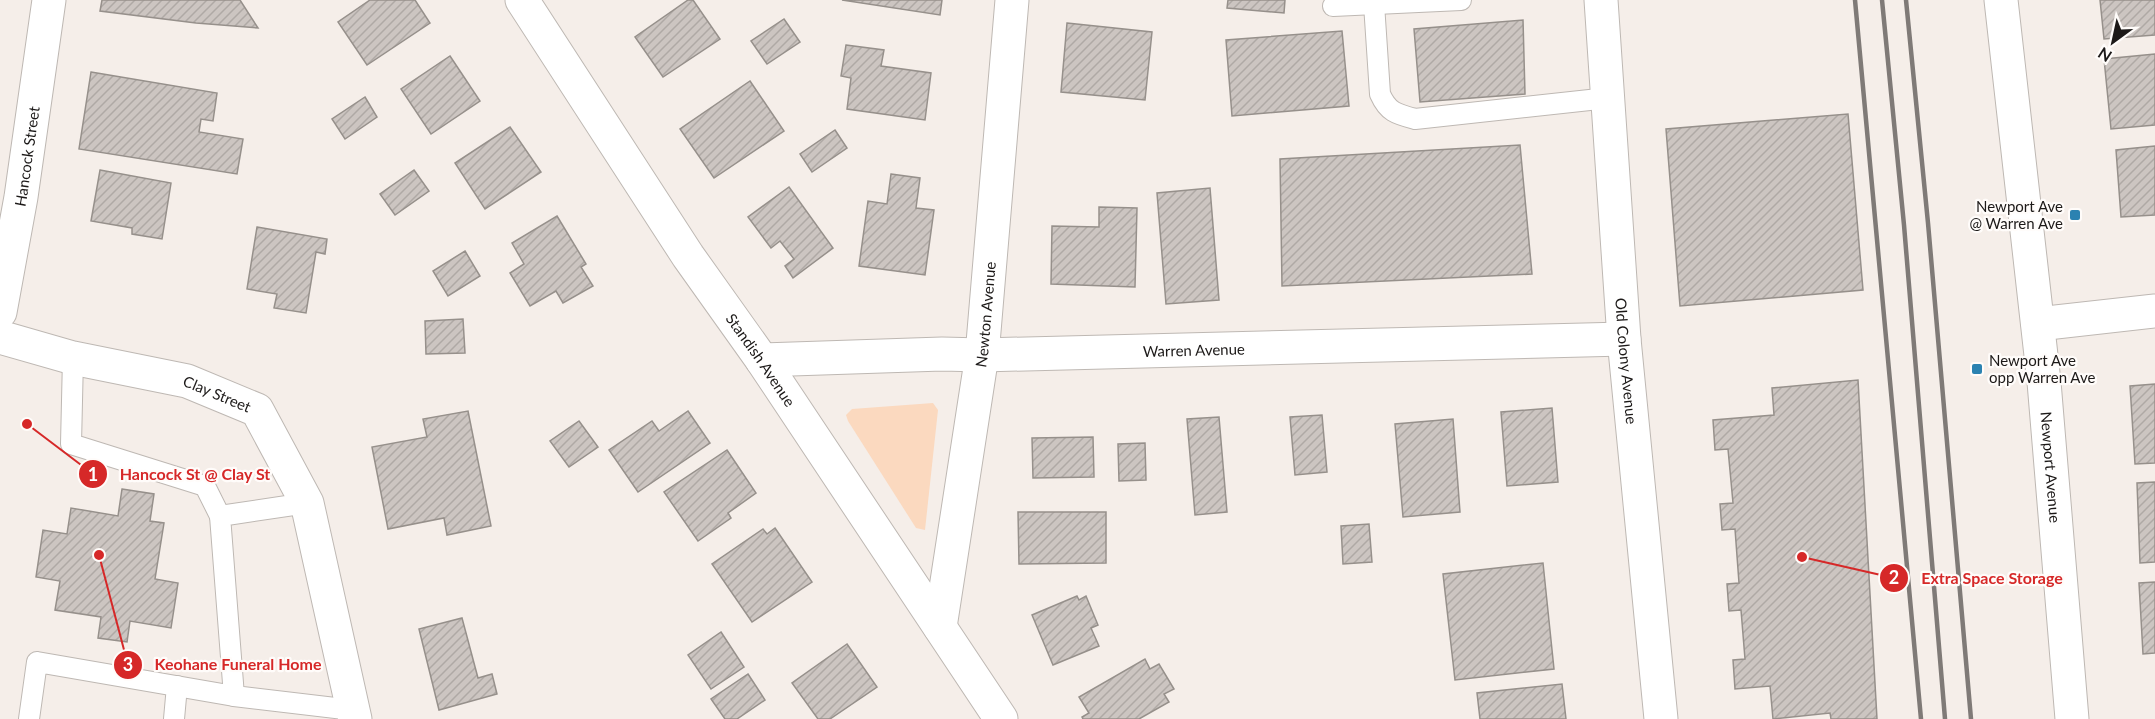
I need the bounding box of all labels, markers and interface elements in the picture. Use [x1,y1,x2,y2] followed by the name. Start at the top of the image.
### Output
[2083,12,2143,72] north arrow
[2094,44,2115,66] text: N
[10,105,43,208] street label: Hancock Street
[1969,197,2063,232] place label: Newport Ave @ Warren Ave
[2068,208,2082,222] marker: Newport Ave @ Warren Ave
[971,261,999,369] street label: Newton Avenue
[1612,297,1641,425] street label: Old Colony Avenue
[723,310,799,410] street label: Standish Avenue
[1143,339,1245,360] street label: Warren Avenue
[1989,351,2095,386] place label: Newport Ave opp Warren Ave
[1970,362,1984,376] marker: Newport Ave opp Warren Ave
[181,372,254,416] street label: Clay Street
[2037,411,2065,524] street label: Newport Avenue
[78,457,283,491] callout: Hancock St @ Clay St
[88,463,98,485] text: 1
[120,464,270,483] text: Hancock St @ Clay St
[1879,561,2075,595] callout: Extra Space Storage
[1889,566,1899,588] text: 2
[1921,568,2063,587] text: Extra Space Storage
[113,648,334,682] callout: Keohane Funeral Home
[123,653,133,675] text: 3
[155,654,322,673] text: Keohane Funeral Home

